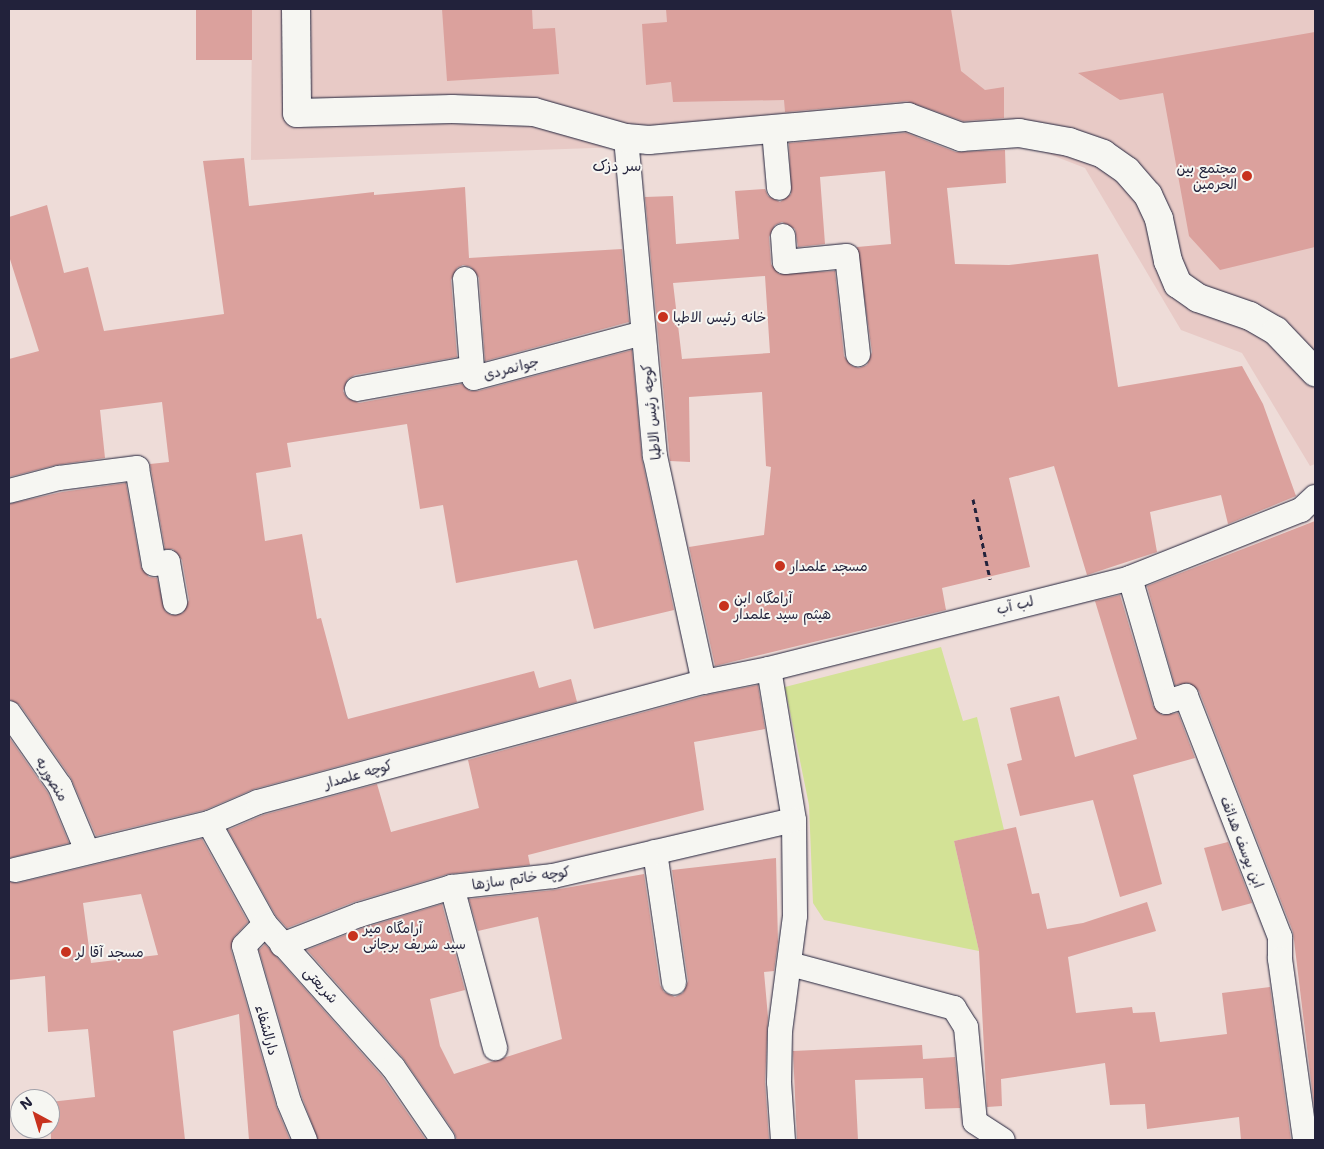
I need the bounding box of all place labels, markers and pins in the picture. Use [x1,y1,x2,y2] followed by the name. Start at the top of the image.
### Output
[1176,160,1237,192] place label: مجتمع بین الحرمین
[1241,170,1253,182] marker: مجتمع بین الحرمین
[673,309,766,325] place label: خانه رئیس الاطبا
[657,311,669,323] marker: خانه رئیس الاطبا
[790,558,868,574] place label: مسجد علمدار
[774,560,786,572] marker: مسجد علمدار
[734,590,831,622] place label: آرامگاه ابن هیثم سید علمدار
[718,600,730,612] marker: آرامگاه ابن هیثم سید علمدار
[363,920,466,952] place label: آرامگاه میر سید شریف برجانی
[347,930,359,942] marker: آرامگاه میر سید شریف برجانی
[76,944,144,960] place label: مسجد آقا لر
[60,946,72,958] marker: مسجد آقا لر

